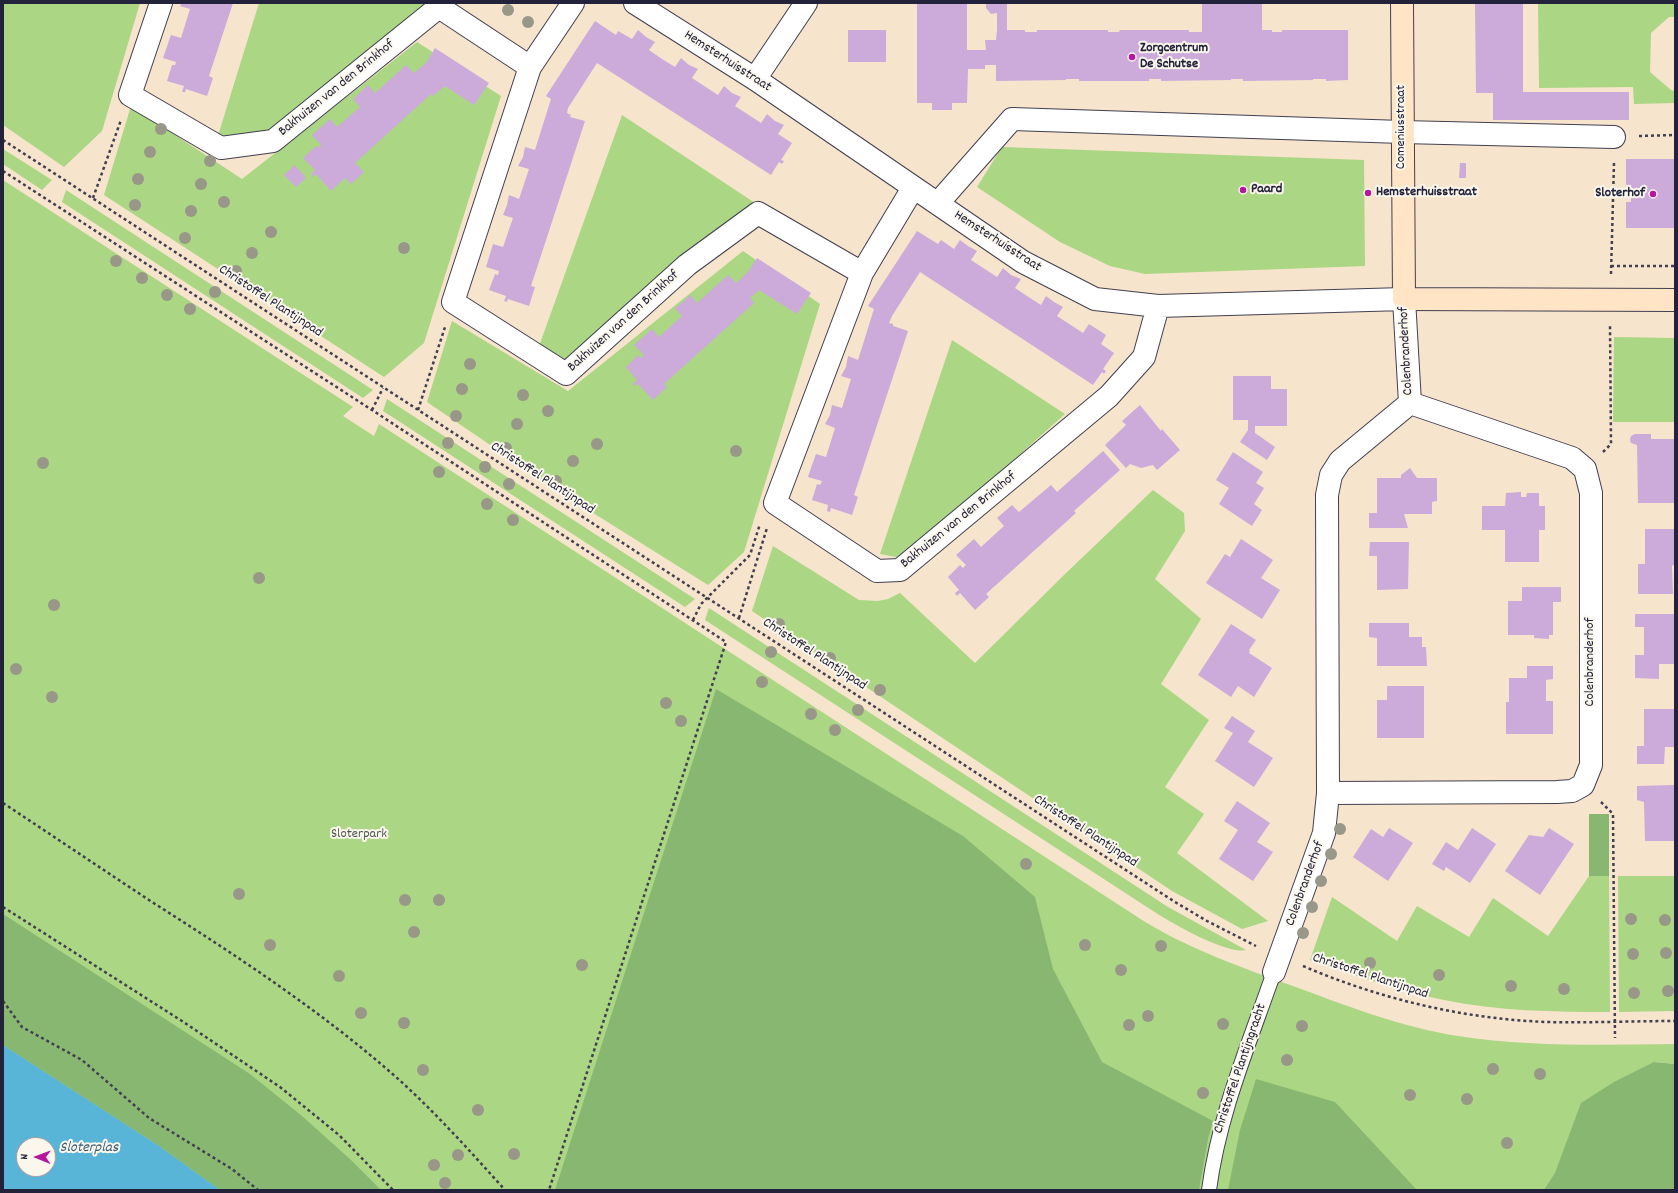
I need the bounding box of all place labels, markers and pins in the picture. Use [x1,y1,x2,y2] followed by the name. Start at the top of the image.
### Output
[1140,41,1208,74] place label: Zorgcentrum De Schutse
[1127,52,1137,62] marker: Zorgcentrum De Schutse
[1251,182,1282,198] place label: Paard
[1238,185,1248,195] marker: Paard
[1376,185,1477,201] place label: Hemsterhuisstraat
[1595,186,1645,202] place label: Sloterhof
[1363,188,1373,198] marker: Hemsterhuisstraat
[1648,189,1658,199] marker: Sloterhof

